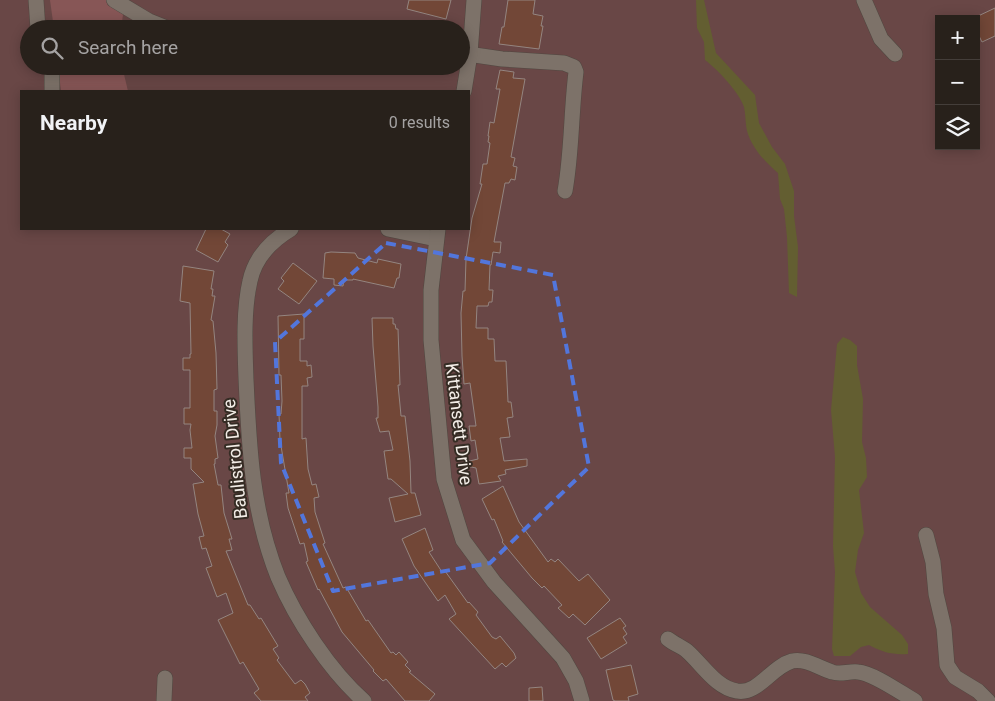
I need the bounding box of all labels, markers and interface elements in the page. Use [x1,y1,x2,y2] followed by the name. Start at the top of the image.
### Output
[935,15,980,150] map controls
[935,15,980,60] button: +
[20,20,470,75] search box
[38,34,66,62] icon: search
[78,36,178,59] text: Search here
[935,60,980,105] button: −
[935,105,980,150] button: layers
[40,111,107,135] text: Nearby
[389,113,450,132] text: 0 results
[442,362,477,486] street label: Kittansett Drive
[218,398,251,520] street label: Baulistrol Drive

